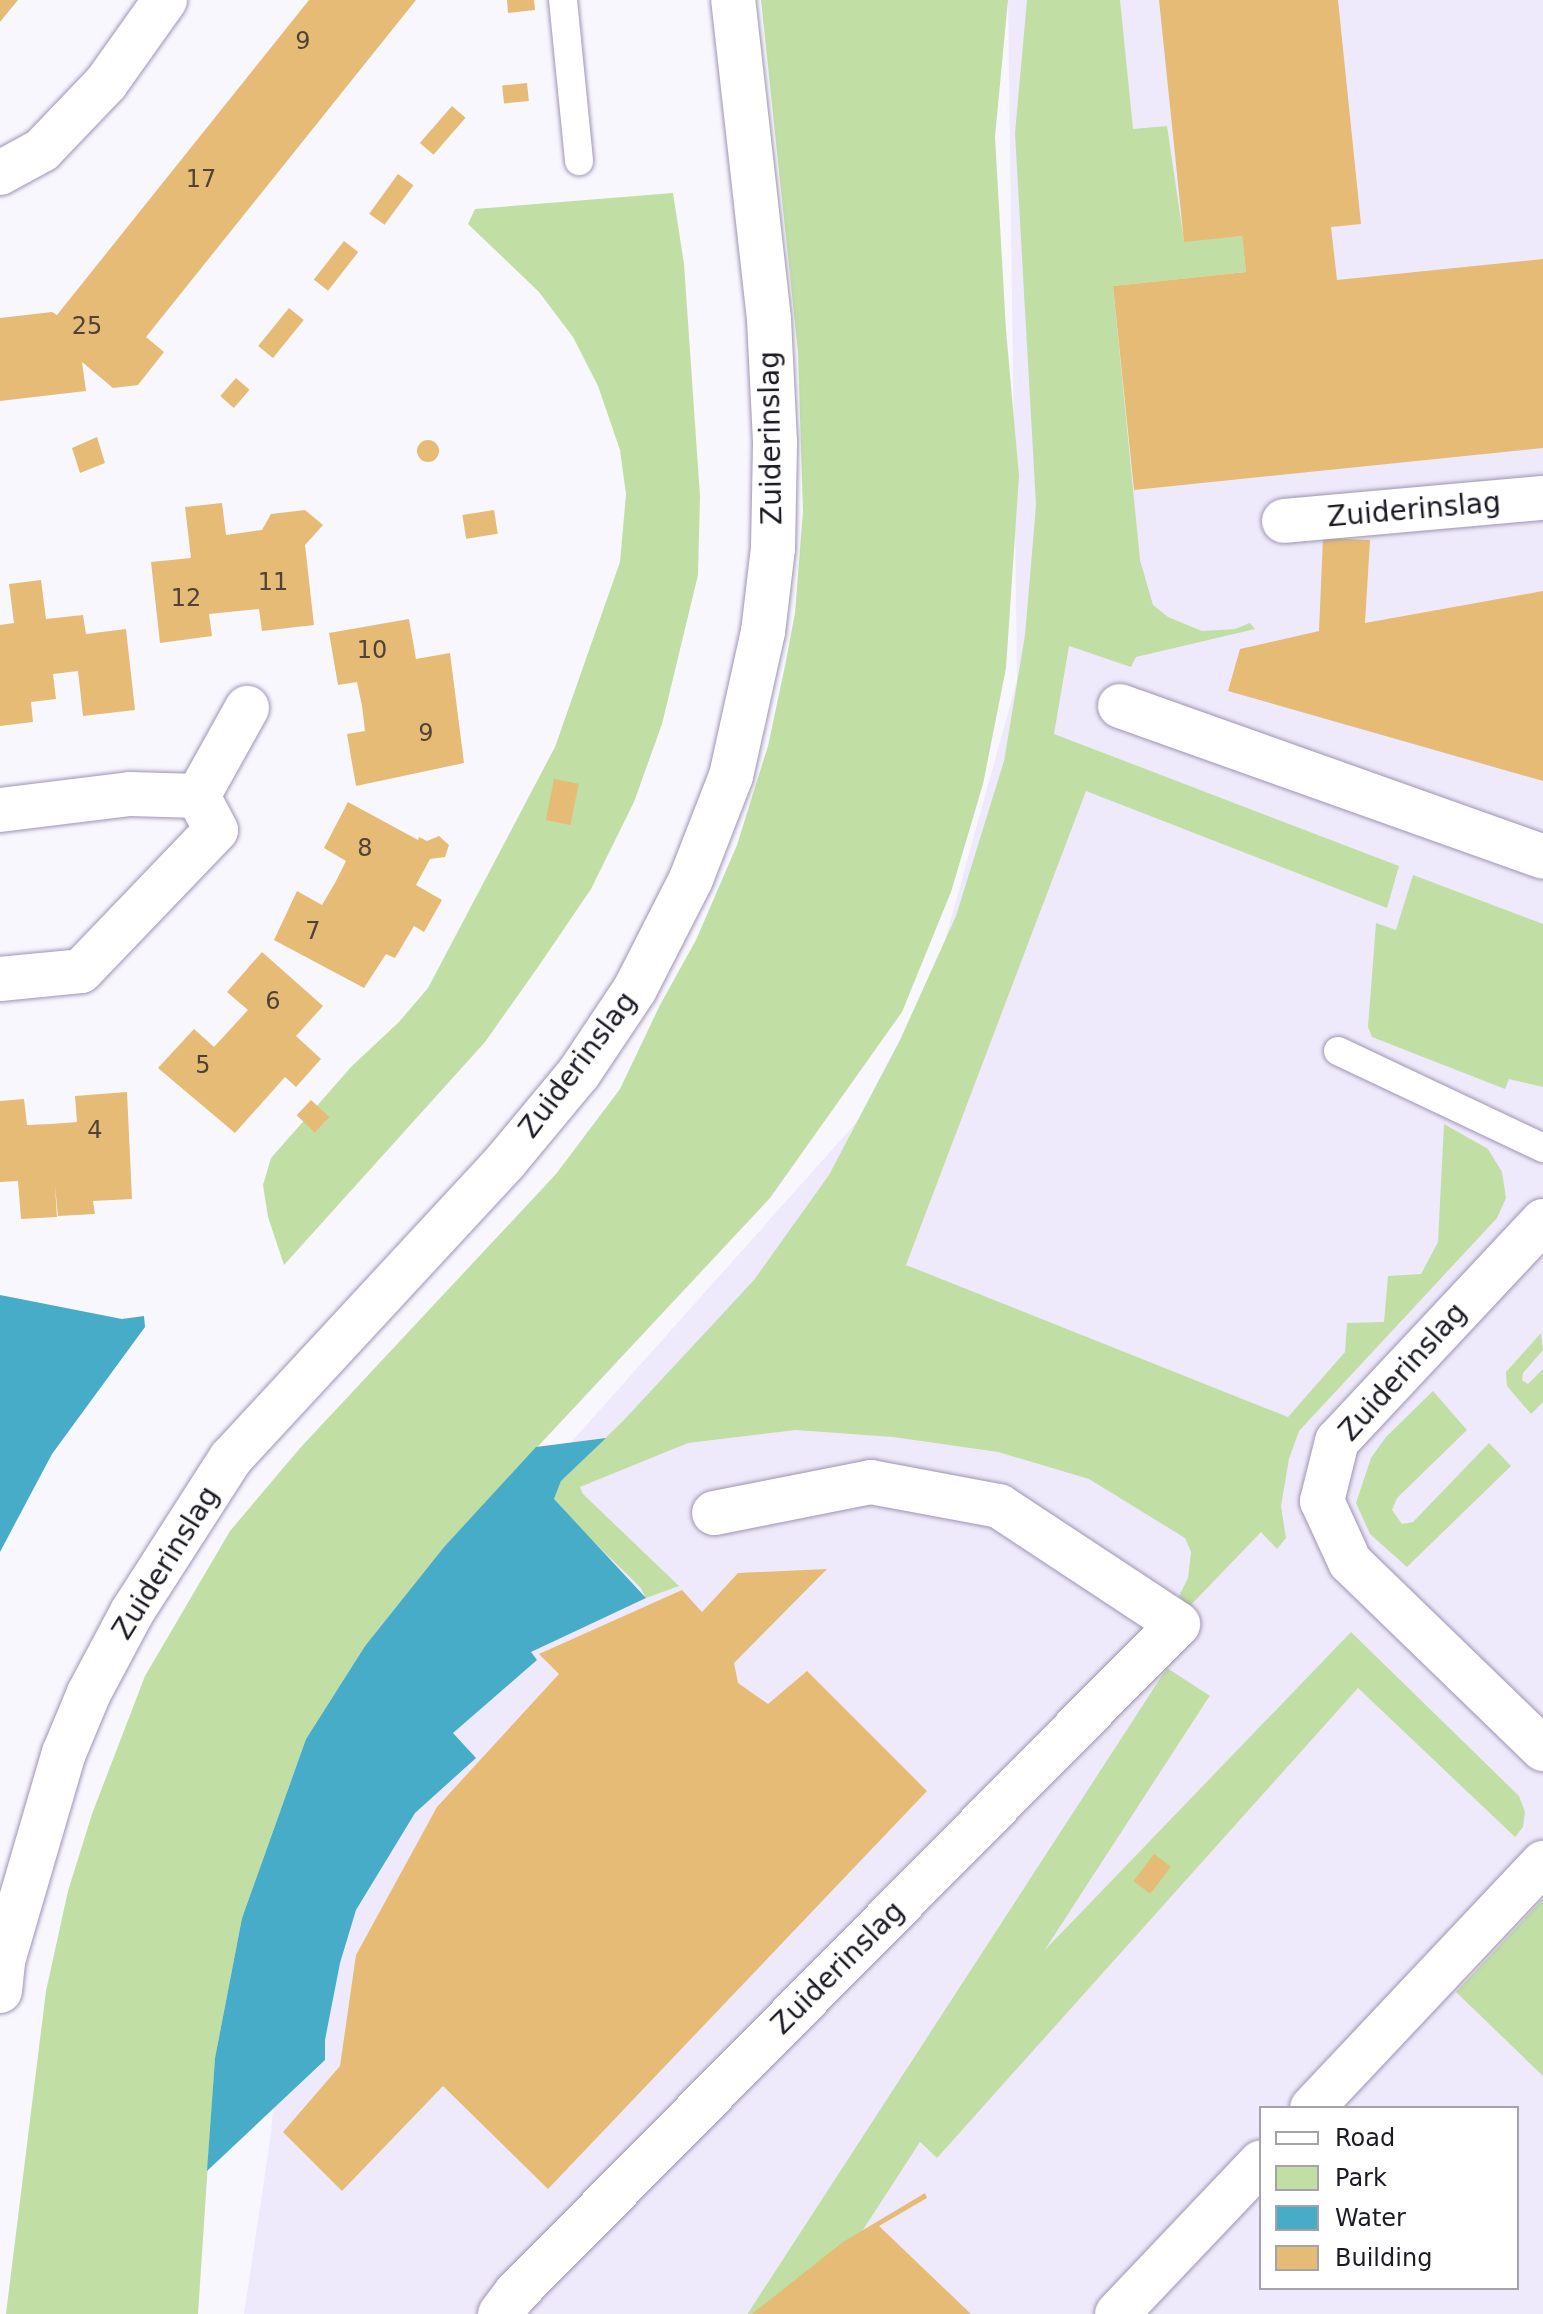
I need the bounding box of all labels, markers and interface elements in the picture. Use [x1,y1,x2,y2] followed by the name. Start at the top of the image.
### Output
[295,28,311,56] house number: 9
[186,166,216,194] house number: 17
[72,313,102,341] house number: 25
[753,351,789,525] street label: Zuiderinslag
[1326,486,1502,534] street label: Zuiderinslag
[258,569,288,597] house number: 11
[171,585,201,613] house number: 12
[357,637,387,665] house number: 10
[418,720,434,748] house number: 9
[357,835,373,863] house number: 8
[305,918,321,946] house number: 7
[512,985,644,1145] street label: Zuiderinslag
[265,988,281,1016] house number: 6
[195,1052,211,1080] house number: 5
[87,1117,103,1145] house number: 4
[1332,1296,1474,1448] street label: Zuiderinslag
[106,1480,226,1646] street label: Zuiderinslag
[765,1895,911,2041] street label: Zuiderinslag
[1259,2106,1519,2290] legend
[1335,2124,1395,2152] text: Road
[1335,2164,1387,2192] text: Park
[1335,2204,1406,2232] text: Water
[1335,2244,1432,2272] text: Building

